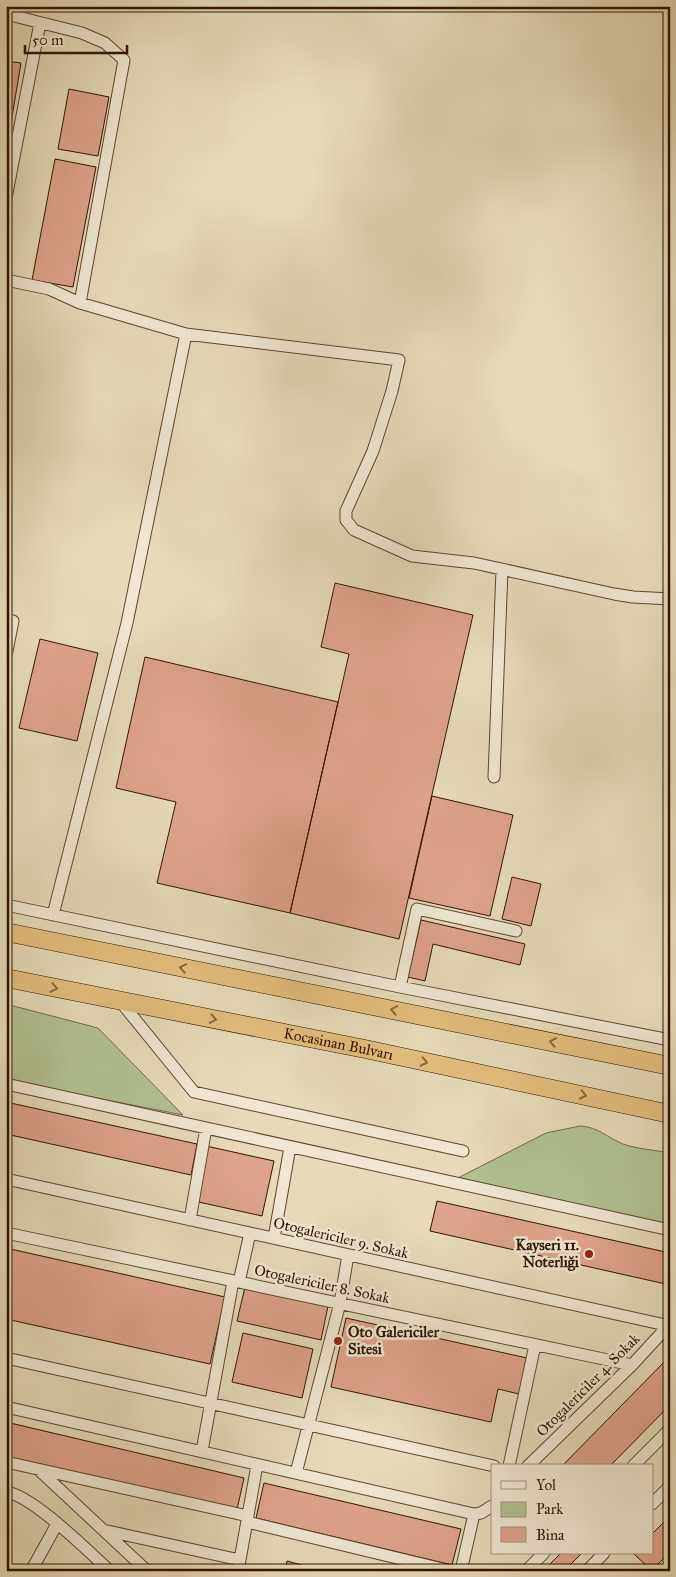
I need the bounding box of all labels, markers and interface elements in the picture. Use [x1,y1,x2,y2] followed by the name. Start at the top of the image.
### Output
[25,22,128,54] scale bar
[32,31,64,49] text: 50 m
[179,963,188,973] one-way arrow
[50,982,58,992] one-way arrow
[390,1006,399,1016] one-way arrow
[209,1014,218,1024] one-way arrow
[282,1024,395,1064] street label: Kocasinan Bulvarı
[549,1038,558,1048] one-way arrow
[420,1056,429,1067] one-way arrow
[579,1090,588,1100] one-way arrow
[272,1214,410,1262] street label: Otogalericiler 9. Sokak
[516,1236,580,1272] place label: Kayseri 11. Noterliği
[583,1248,595,1260] marker: Kayseri 11. Noterliği
[253,1261,391,1307] street label: Otogalericiler 8. Sokak
[348,1323,440,1358] place label: Oto Galericiler Sitesi
[533,1330,643,1440] street label: Otogalericiler 4. Sokak
[332,1335,344,1347] marker: Oto Galericiler Sitesi
[491,1464,654,1554] legend
[536,1476,557,1494] text: Yol
[536,1500,563,1518] text: Park
[536,1526,565,1544] text: Bina

